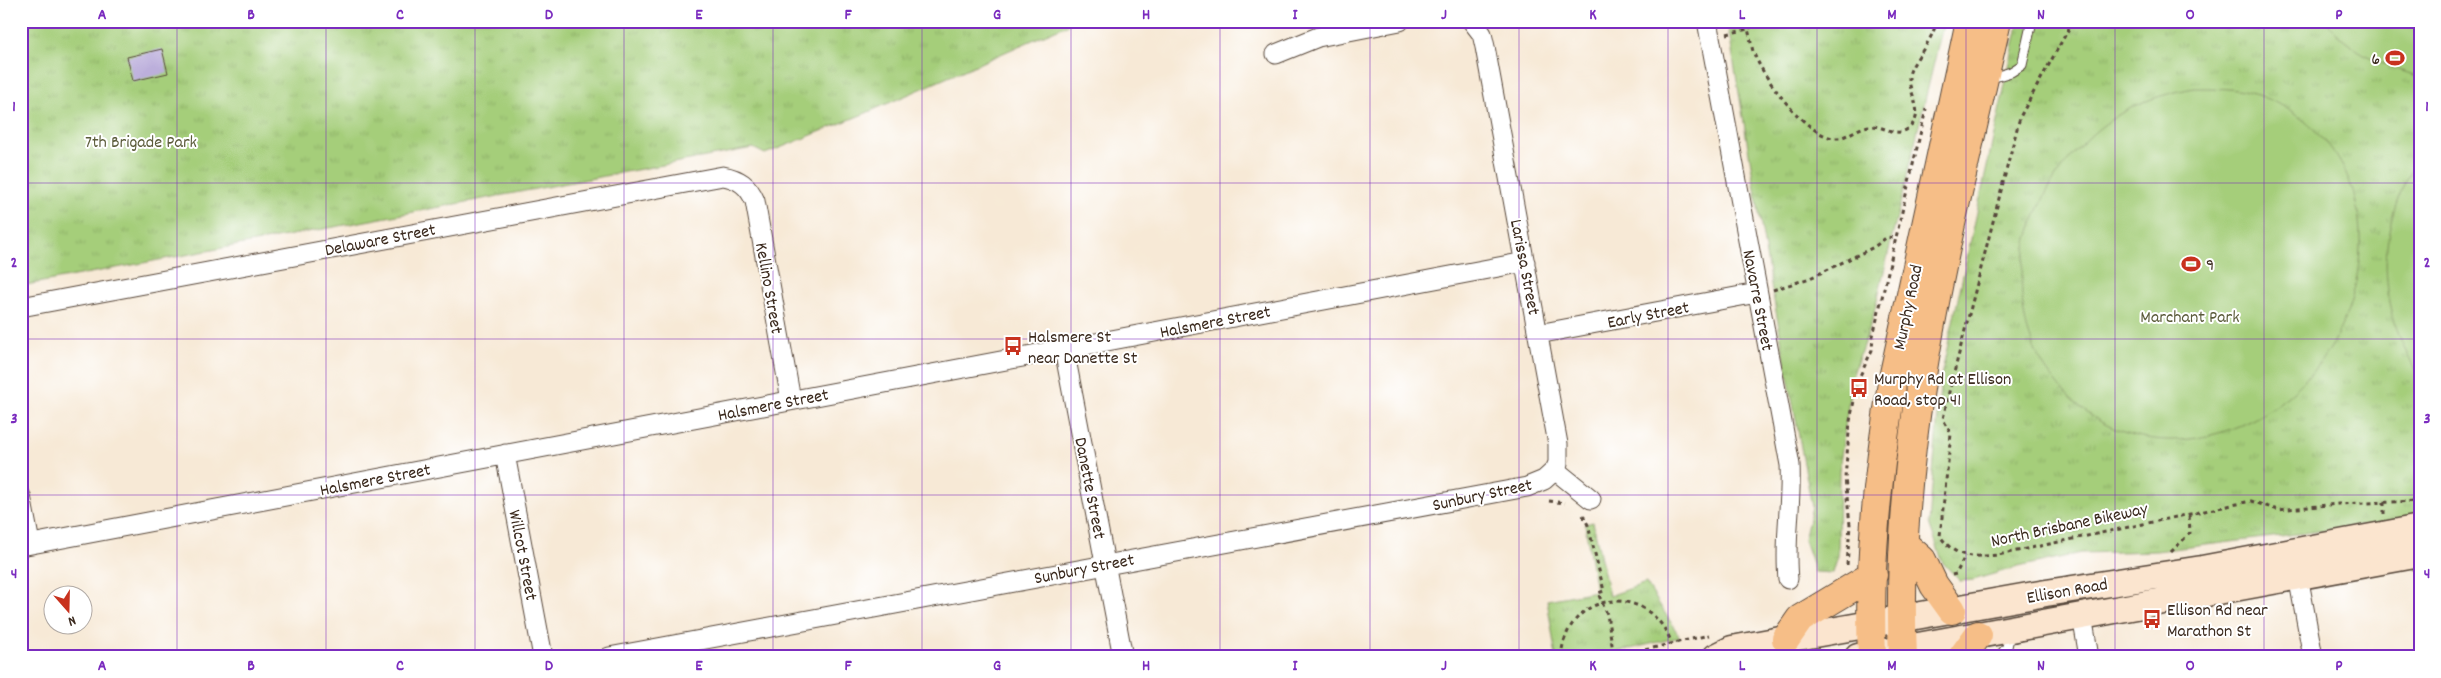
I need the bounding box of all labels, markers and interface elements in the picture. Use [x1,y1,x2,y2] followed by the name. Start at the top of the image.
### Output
[98,4,107,27] text: A
[247,4,255,27] text: B
[396,4,404,27] text: C
[545,4,554,27] text: D
[695,4,703,27] text: E
[844,4,852,27] text: F
[993,4,1001,27] text: G
[1142,4,1150,27] text: H
[1293,4,1299,27] text: I
[1441,4,1447,27] text: J
[1589,4,1597,27] text: K
[1739,4,1746,27] text: L
[1887,4,1897,27] text: M
[2037,4,2045,27] text: N
[2185,4,2195,27] text: O
[2335,4,2343,27] text: P
[2384,47,2406,69] sports icon: 6
[2371,48,2380,73] place label: 6
[12,96,16,119] text: 1
[2425,96,2429,119] text: 1
[85,131,197,156] park label: 7th Brigade Park
[1502,217,1545,318] street label: Larissa Street
[323,218,438,264] street label: Delaware Street
[747,241,788,336] street label: Kellino Street
[1735,248,1779,353] street label: Navarre Street
[11,252,18,275] text: 2
[2424,252,2431,275] text: 2
[2180,253,2202,275] sports icon: 9
[2206,254,2214,279] place label: 9
[1888,263,1931,352] street label: Murphy Road
[1605,296,1692,337] street label: Early Street
[1158,300,1273,346] street label: Halsmere Street
[2140,306,2240,331] park label: Marchant Park
[1028,326,1138,372] place label: Halsmere St near Danette St
[1002,335,1024,357] bus stop icon: Halsmere St near Danette St
[1874,368,2011,414] place label: Murphy Rd at Ellison Road, stop 41
[1848,377,1870,399] bus stop icon: Murphy Rd at Ellison Road, stop 41
[716,383,831,429] street label: Halsmere Street
[10,408,18,431] text: 3
[2423,408,2431,431] text: 3
[1066,436,1111,542] street label: Danette Street
[318,458,433,504] street label: Halsmere Street
[1430,474,1535,519] street label: Sunbury Street
[1989,497,2151,555] street label: North Brisbane Bikeway
[501,508,543,603] street label: Willcot Street
[1032,548,1137,592] street label: Sunbury Street
[11,563,17,586] text: 4
[2424,563,2430,586] text: 4
[2025,573,2110,612] street label: Ellison Road
[42,586,92,636] north arrow
[2167,599,2268,645] place label: Ellison Rd near Marathon St
[2141,608,2163,630] bus stop icon: Ellison Rd near Marathon St
[65,610,78,631] text: N
[98,655,107,678] text: A
[247,655,255,678] text: B
[396,655,404,678] text: C
[545,655,554,678] text: D
[695,655,703,678] text: E
[844,655,852,678] text: F
[993,655,1001,678] text: G
[1142,655,1150,678] text: H
[1293,655,1299,678] text: I
[1441,655,1447,678] text: J
[1589,655,1597,678] text: K
[1739,655,1746,678] text: L
[1887,655,1897,678] text: M
[2037,655,2045,678] text: N
[2185,655,2195,678] text: O
[2335,655,2343,678] text: P

